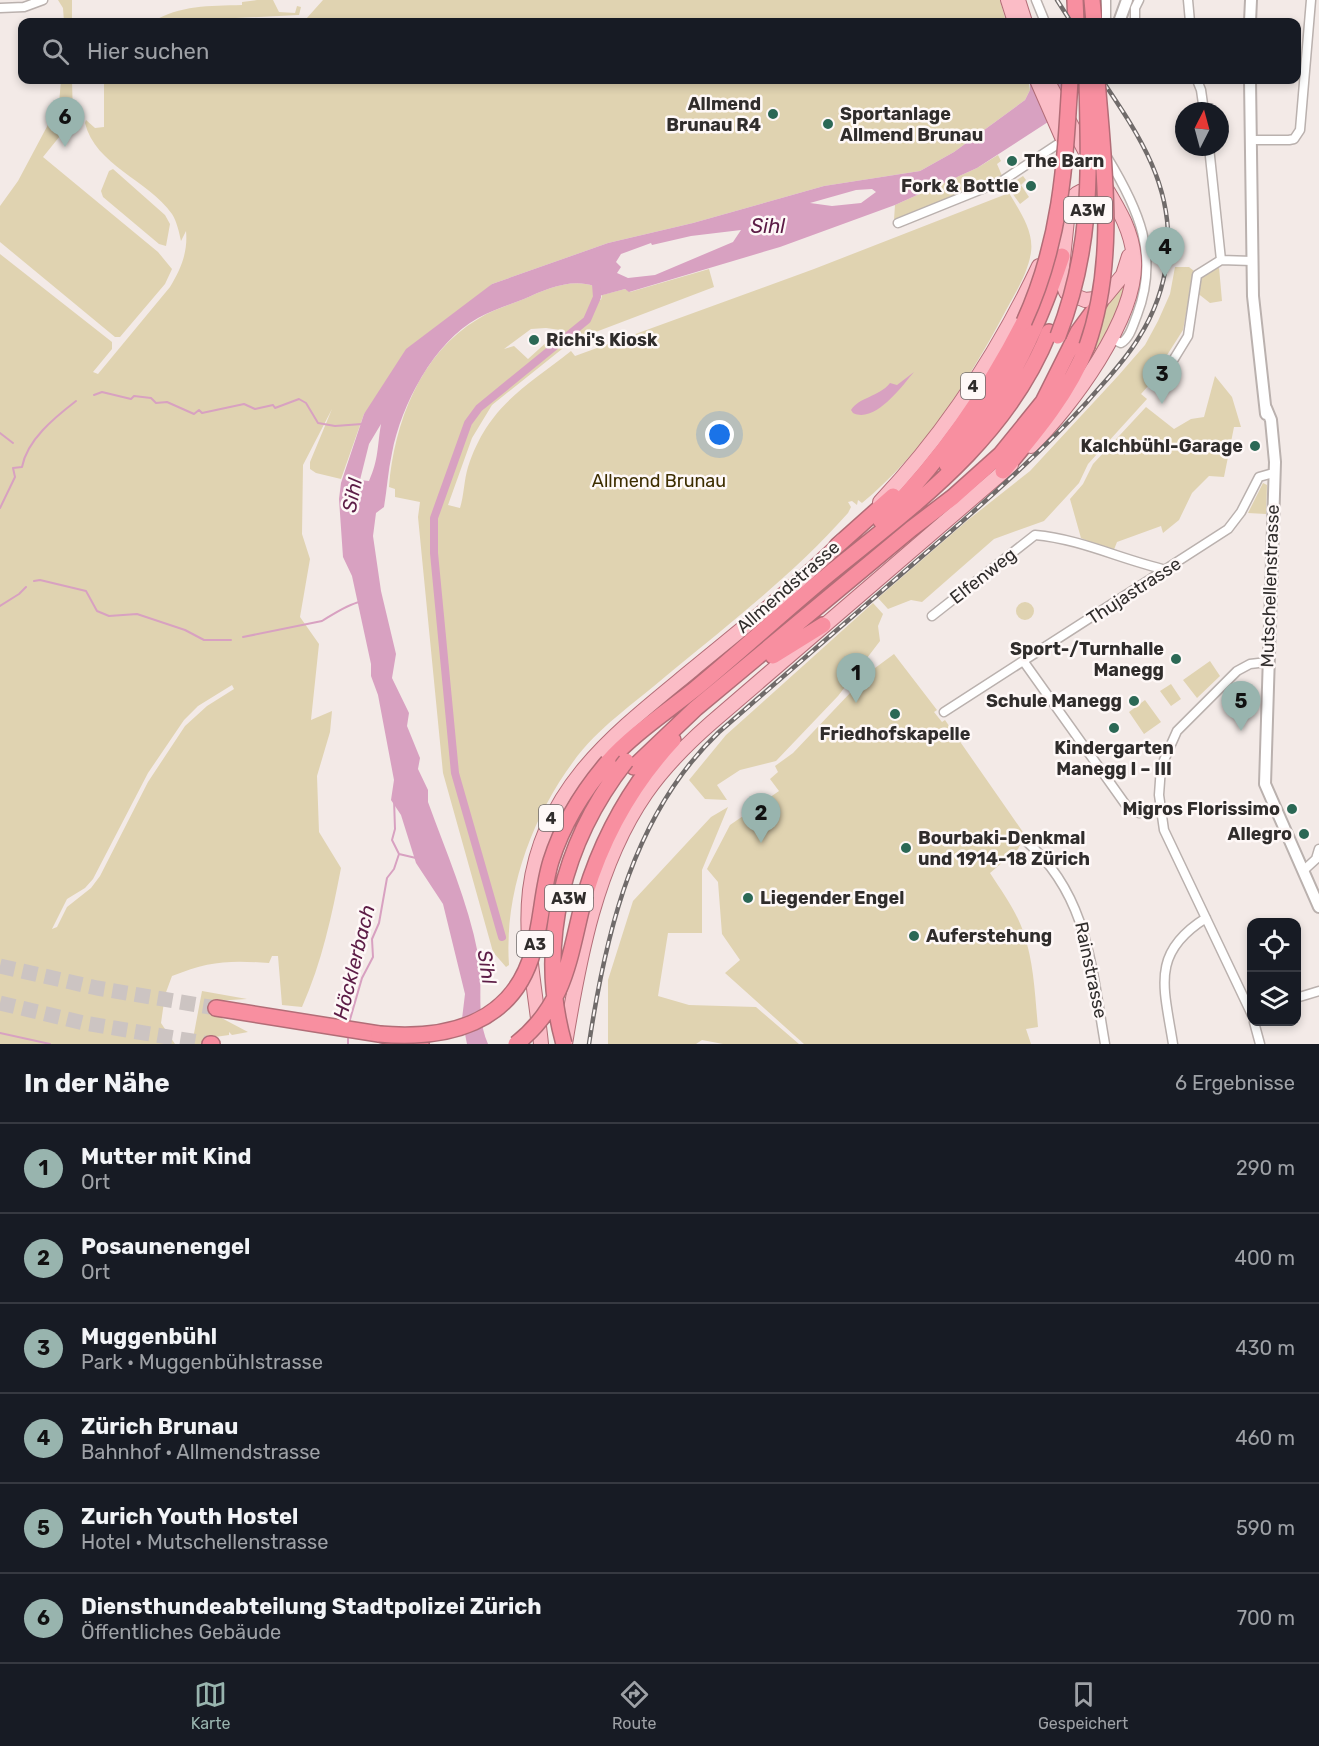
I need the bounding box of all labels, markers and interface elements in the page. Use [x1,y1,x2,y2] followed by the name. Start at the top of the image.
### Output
[18,18,1301,84] search box
[39,35,72,68] icon: search
[87,38,209,65] text: Hier suchen
[666,93,761,136] place label: Allmend Brunau R4
[46,98,84,147] pin: 6
[1175,102,1229,156] north arrow
[840,103,983,146] place label: Sportanlage Allmend Brunau
[766,107,780,121] marker: Allmend Brunau R4
[821,117,835,131] marker: Sportanlage Allmend Brunau
[1024,150,1104,172] place label: The Barn
[1005,154,1019,168] marker: The Barn
[901,175,1019,197] place label: Fork & Bottle
[1024,179,1038,193] marker: Fork & Bottle
[1064,197,1112,223] road number: A3W
[751,214,786,238] water label: Sihl
[1146,228,1184,277] pin: 4
[546,329,658,351] place label: Richi's Kiosk
[527,333,541,347] marker: Richi's Kiosk
[1142,354,1182,404] pin: 3
[961,373,985,399] road number: 4
[705,420,734,449] your location
[1080,435,1243,457] place label: Kalchbühl-Garage
[1248,439,1262,453] marker: Kalchbühl-Garage
[592,470,726,492] park label: Allmend Brunau
[337,475,367,514] water label: Sihl
[1256,504,1284,668] street label: Mutschellenstrasse
[732,536,844,638] street label: Allmendstrasse
[946,543,1020,609] street label: Elfenweg
[1083,552,1185,630] street label: Thujastrasse
[1010,638,1164,681] place label: Sport-/Turnhalle Manegg
[1169,652,1183,666] marker: Sport-/Turnhalle Manegg
[836,654,876,703] pin: 1
[1222,682,1260,731] pin: 5
[986,690,1122,712] place label: Schule Manegg
[1127,694,1141,708] marker: Schule Manegg
[888,707,902,721] marker: Friedhofskapelle
[1107,721,1121,735] marker: Kindergarten Manegg I – III
[820,723,971,745] place label: Friedhofskapelle
[1054,737,1174,780] place label: Kindergarten Manegg I – III
[742,794,780,843] pin: 2
[1123,798,1280,820] place label: Migros Florissimo
[1285,802,1299,816] marker: Migros Florissimo
[539,805,563,831] road number: 4
[1228,823,1292,845] place label: Allegro
[918,827,1090,870] place label: Bourbaki-Denkmal und 1914-18 Zürich
[1297,827,1311,841] marker: Allegro
[899,841,913,855] marker: Bourbaki-Denkmal und 1914-18 Zürich
[545,885,593,911] road number: A3W
[760,887,904,909] place label: Liegender Engel
[741,891,755,905] marker: Liegender Engel
[328,902,380,1022] water label: Höcklerbach
[1247,918,1301,1026] map controls
[1247,918,1301,972] button: locate
[1070,920,1112,1020] street label: Rainstrasse
[926,925,1052,947] place label: Auferstehung
[907,929,921,943] marker: Auferstehung
[517,931,553,957] road number: A3
[472,948,502,987] water label: Sihl
[1247,972,1301,1026] button: layers
[24,1068,170,1099] text: In der Nähe
[1175,1071,1295,1095] text: 6 Ergebnisse
[81,1143,252,1170] text: Mutter mit Kind
[39,1156,48,1180] text: 1
[1236,1156,1295,1180] text: 290 m
[81,1170,110,1194] text: Ort
[81,1233,250,1260] text: Posaunenengel
[37,1246,50,1270] text: 2
[1235,1246,1295,1270] text: 400 m
[81,1260,110,1284] text: Ort
[81,1323,217,1350] text: Muggenbühl
[37,1336,50,1360] text: 3
[1235,1336,1295,1360] text: 430 m
[81,1350,323,1374] text: Park · Muggenbühlstrasse
[81,1413,238,1440] text: Zürich Brunau
[37,1426,50,1450] text: 4
[1235,1426,1295,1450] text: 460 m
[81,1440,321,1464] text: Bahnhof · Allmendstrasse
[81,1503,298,1530] text: Zurich Youth Hostel
[37,1516,50,1540] text: 5
[1236,1516,1295,1540] text: 590 m
[81,1530,328,1554] text: Hotel · Mutschellenstrasse
[81,1593,542,1620] text: Diensthundeabteilung Stadtpolizei Zürich
[37,1606,50,1630] text: 6
[1237,1606,1295,1630] text: 700 m
[81,1620,281,1644] text: Öffentliches Gebäude
[191,1678,230,1733] tab: Karte
[612,1678,656,1733] tab: Route
[1038,1678,1128,1733] tab: Gespeichert

